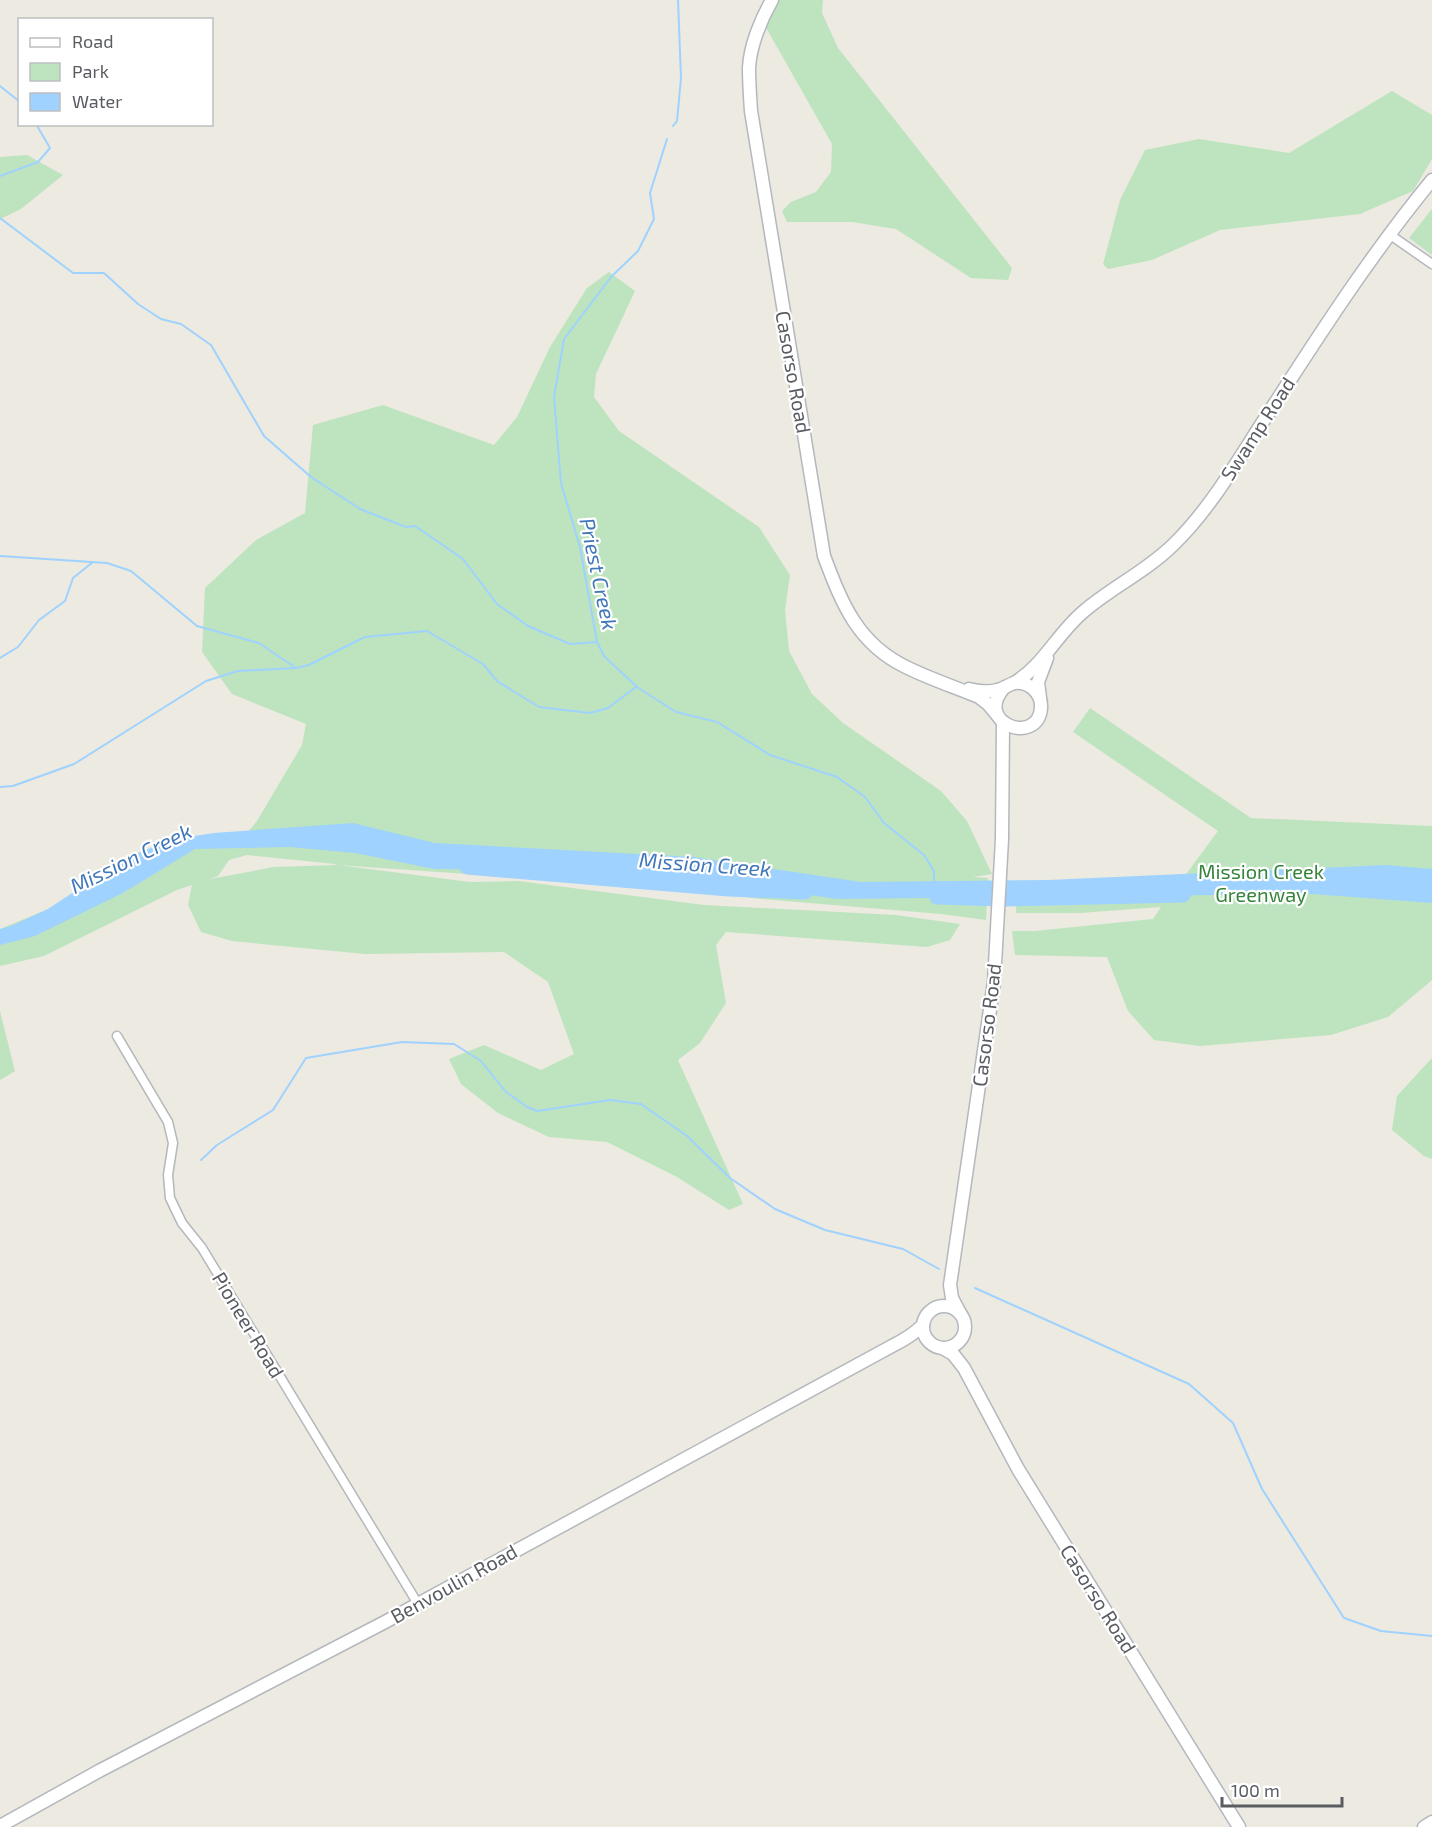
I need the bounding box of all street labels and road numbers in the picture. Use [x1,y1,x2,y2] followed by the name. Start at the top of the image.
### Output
[771,309,817,435] street label: Casorso Road
[1215,372,1299,485] street label: Swamp Road
[967,962,1005,1088] street label: Casorso Road
[208,1267,290,1382] street label: Pioneer Road
[386,1538,521,1628] street label: Benvoulin Road
[1056,1540,1142,1657] street label: Casorso Road

